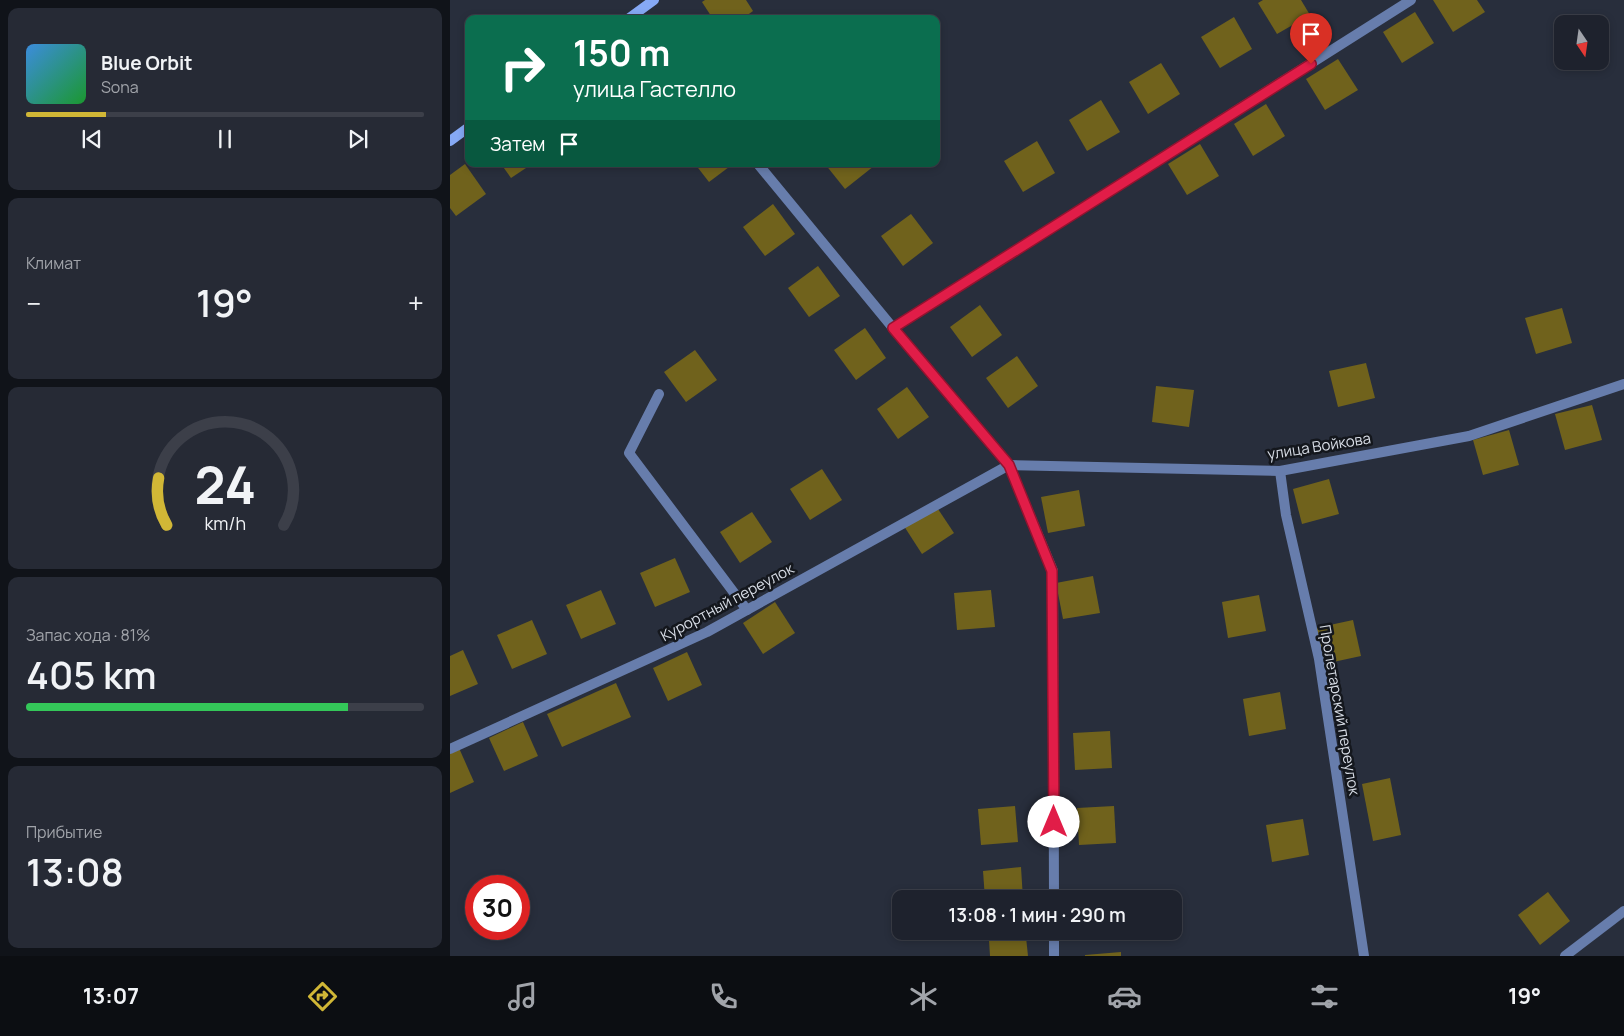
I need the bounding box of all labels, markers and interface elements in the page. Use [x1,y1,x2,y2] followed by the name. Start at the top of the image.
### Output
[1290,13,1332,64] pin
[1554,15,1609,70] north arrow
[1554,15,1609,70] map controls
[1297,20,1325,48] icon: arrive
[573,29,670,77] text: 150 m
[490,35,555,100] icon: right
[101,50,193,76] text: Blue Orbit
[573,74,736,104] text: улица Гастелло
[101,76,139,98] text: Sona
[78,125,106,153] icon: previous
[211,125,239,153] icon: pause
[344,125,372,153] icon: next
[555,130,583,158] icon: arrive
[490,131,545,157] text: Затем
[26,252,81,274] text: Климат
[196,276,253,328] text: 19°
[26,284,41,322] text: −
[408,284,424,322] text: +
[1266,427,1372,465] street label: улица Войкова
[194,449,256,520] text: 24
[204,511,246,535] text: km/h
[657,558,798,646] street label: Курортный переулок
[1315,623,1365,798] street label: Пролетарский переулок
[26,624,151,646] text: Запас хода · 81%
[26,648,157,700] text: 405 km
[1027,795,1079,847] position arrow
[26,821,102,843] text: Прибытие
[26,845,124,897] text: 13:08
[465,875,530,940] speed limit sign: 30
[948,902,1126,928] text: 13:08 · 1 мин · 290 m
[305,979,340,1014] icon: directions
[505,979,540,1014] icon: music
[706,979,741,1014] icon: phone
[906,979,941,1014] icon: climate
[1107,979,1142,1014] icon: car
[1307,979,1342,1014] icon: filters
[83,981,139,1011] text: 13:07
[1508,981,1541,1011] text: 19°

